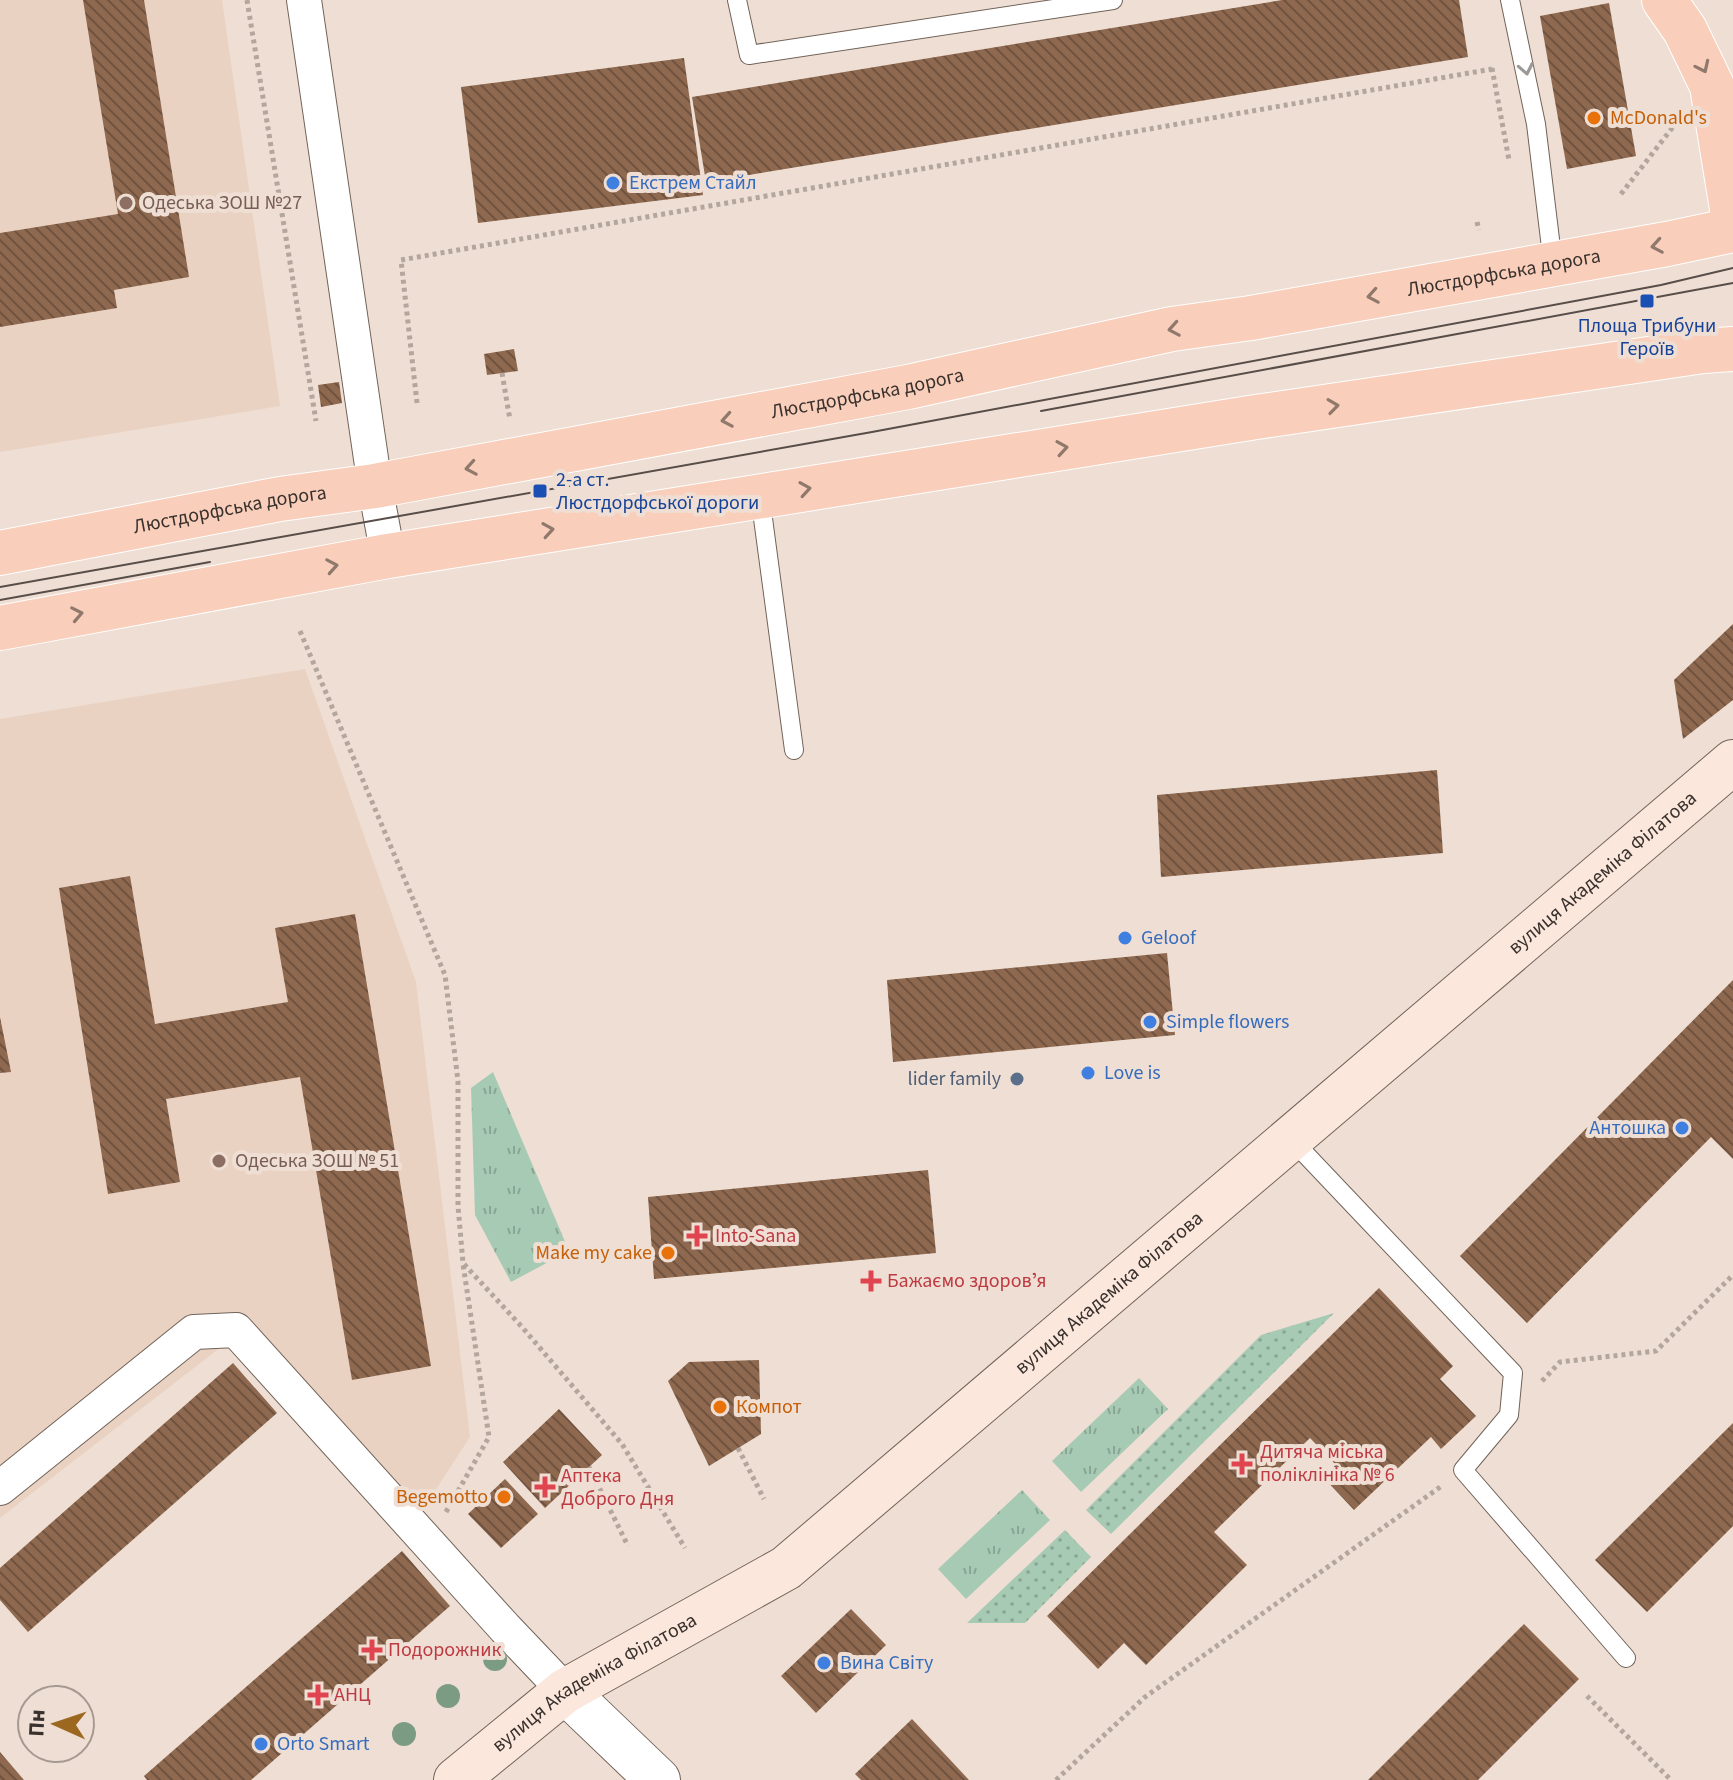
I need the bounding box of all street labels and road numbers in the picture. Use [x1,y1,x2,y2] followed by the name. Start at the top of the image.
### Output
[1405,242,1603,304] street label: Люстдорфська дорога
[769,361,967,426] street label: Люстдорфська дорога
[131,479,328,541] street label: Люстдорфська дорога
[1502,785,1703,961] street label: вулиця Академіка Філатова
[1009,1205,1209,1381] street label: вулиця Академіка Філатова
[486,1606,702,1759] street label: вулиця Академіка Філатова

